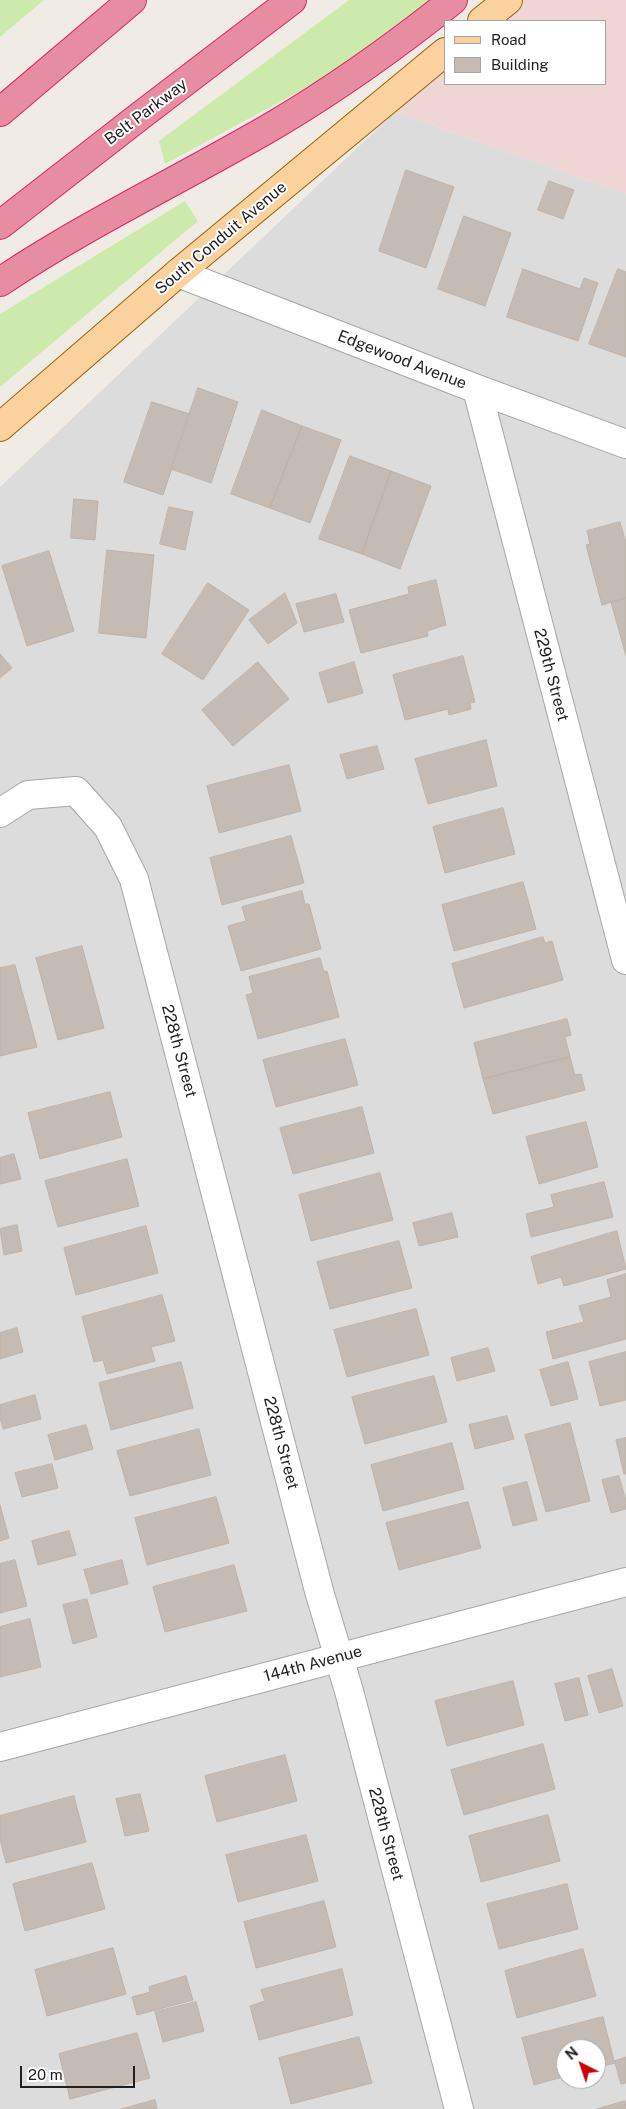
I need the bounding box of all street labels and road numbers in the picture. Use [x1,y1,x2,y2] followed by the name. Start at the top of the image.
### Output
[101,75,191,149] street label: Belt Parkway
[151,177,291,299] street label: South Conduit Avenue
[335,327,469,393] street label: Edgewood Avenue
[529,627,573,723] street label: 229th Street
[157,1002,201,1100] street label: 228th Street
[259,1394,303,1492] street label: 228th Street
[262,1642,364,1686] street label: 144th Avenue
[364,1785,408,1883] street label: 228th Street

